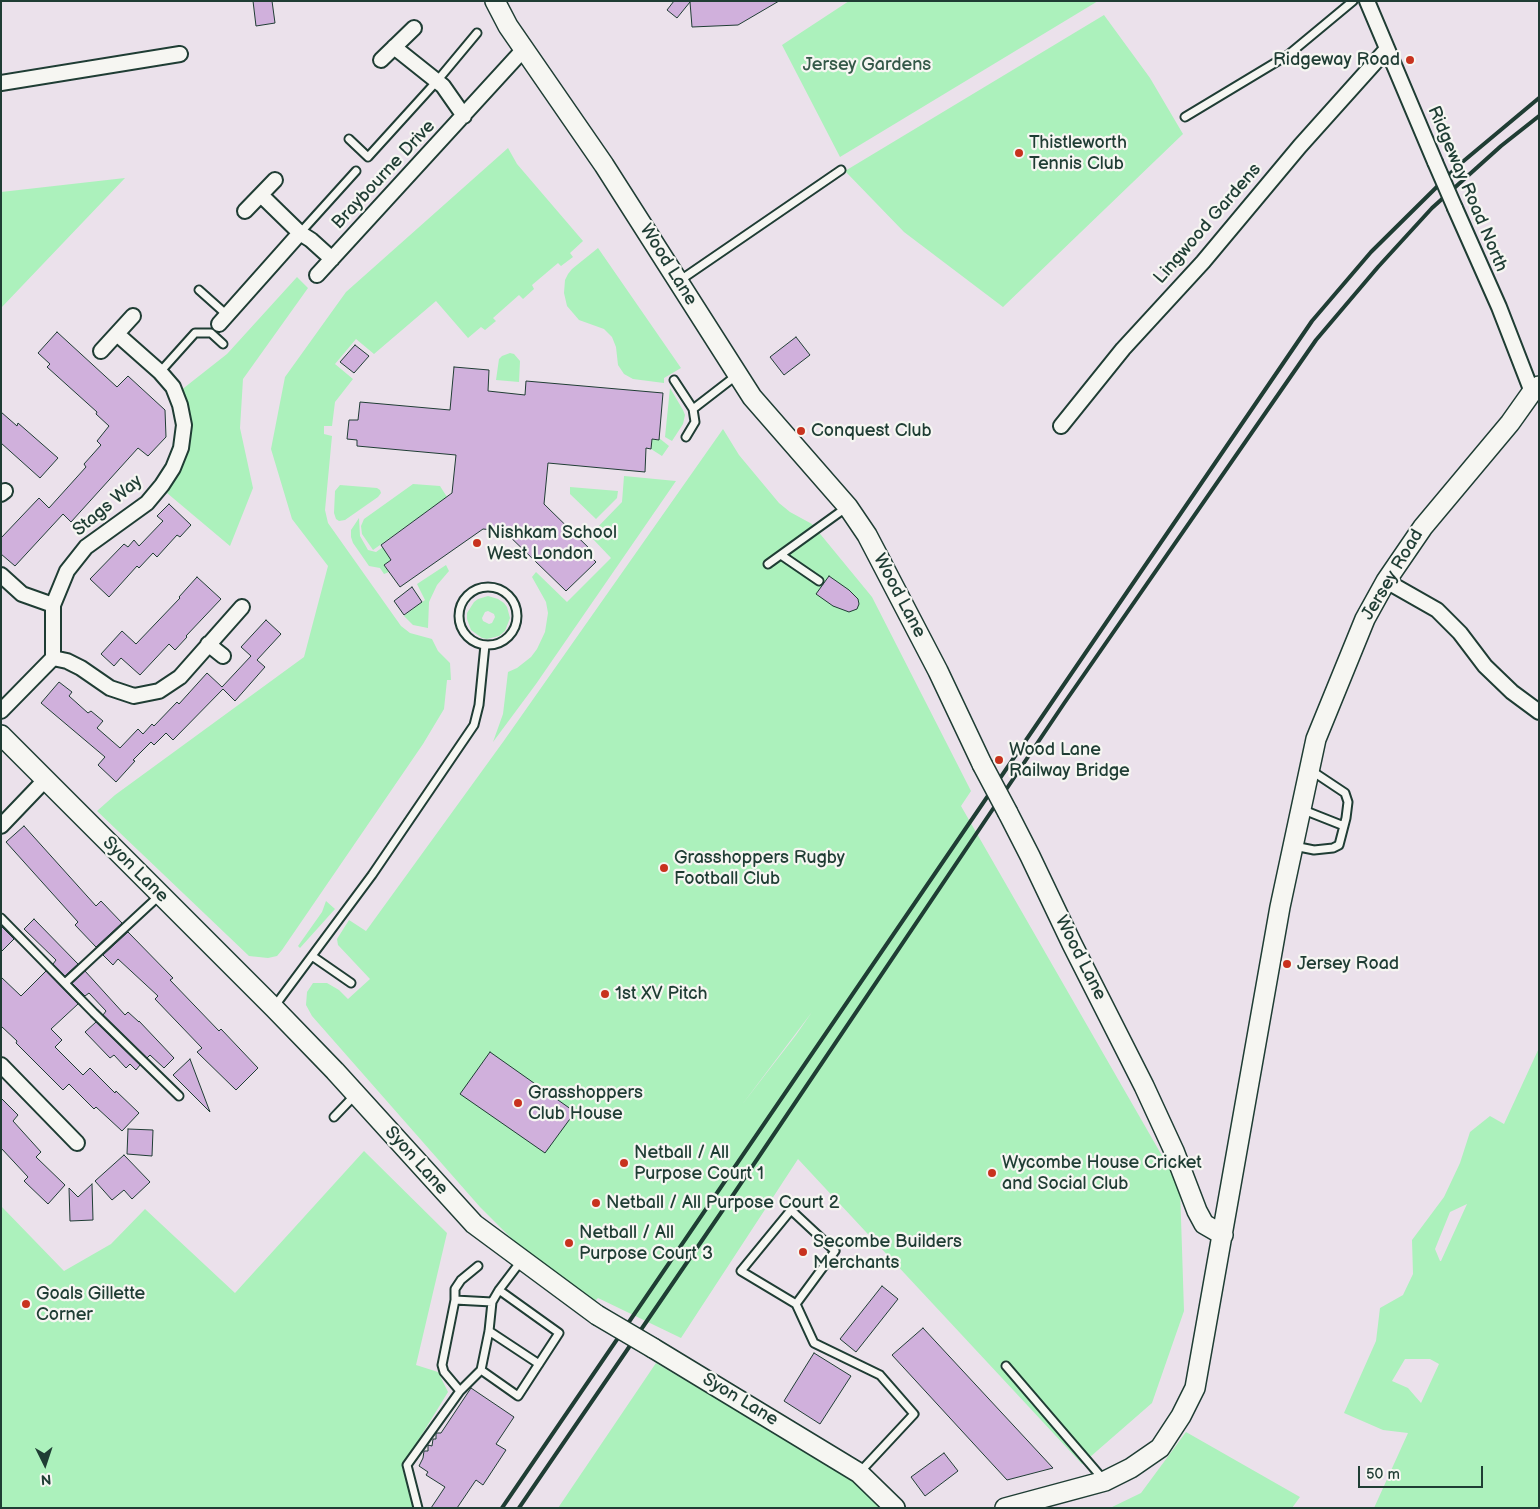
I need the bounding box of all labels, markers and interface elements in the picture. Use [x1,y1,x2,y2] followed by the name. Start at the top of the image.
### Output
[1273,49,1400,71] place label: Ridgeway Road
[803,54,931,76] park label: Jersey Gardens
[1404,54,1416,66] marker: Ridgeway Road
[1422,103,1512,275] street label: Ridgeway Road North
[328,116,440,234] street label: Braybourne Drive
[1029,132,1127,174] place label: Thistleworth Tennis Club
[1013,147,1025,159] marker: Thistleworth Tennis Club
[1150,159,1266,289] street label: Lingwood Gardens
[635,220,701,310] street label: Wood Lane
[811,420,932,442] place label: Conquest Club
[795,425,807,437] marker: Conquest Club
[69,471,147,541] street label: Stags Way
[487,522,617,564] place label: Nishkam School West London
[1357,526,1429,624] street label: Jersey Road
[471,537,483,549] marker: Nishkam School West London
[868,550,930,642] street label: Wood Lane
[1009,739,1130,782] place label: Wood Lane Railway Bridge
[993,754,1005,766] marker: Wood Lane Railway Bridge
[97,832,173,908] street label: Syon Lane
[674,847,845,890] place label: Grasshoppers Rugby Football Club
[658,862,670,874] marker: Grasshoppers Rugby Football Club
[1050,912,1110,1004] street label: Wood Lane
[1297,953,1399,975] place label: Jersey Road
[1281,958,1293,970] marker: Jersey Road
[615,983,707,1005] place label: 1st XV Pitch
[599,988,611,1000] marker: 1st XV Pitch
[528,1082,643,1124] place label: Grasshoppers Club House
[512,1097,524,1109] marker: Grasshoppers Club House
[380,1122,452,1200] street label: Syon Lane
[634,1142,764,1184] place label: Netball / All Purpose Court 1
[1002,1152,1202,1194] place label: Wycombe House Cricket and Social Club
[618,1157,630,1169] marker: Netball / All Purpose Court 1
[986,1167,998,1179] marker: Wycombe House Cricket and Social Club
[606,1192,839,1214] place label: Netball / All Purpose Court 2
[590,1197,602,1209] marker: Netball / All Purpose Court 2
[579,1222,713,1264] place label: Netball / All Purpose Court 3
[813,1231,962,1274] place label: Secombe Builders Merchants
[563,1237,575,1249] marker: Netball / All Purpose Court 3
[797,1246,809,1258] marker: Secombe Builders Merchants
[36,1283,145,1326] place label: Goals Gillette Corner
[20,1298,32,1310] marker: Goals Gillette Corner
[698,1369,782,1431] street label: Syon Lane
[20,1439,70,1489] north arrow
[1360,1456,1485,1488] scale bar
[1366,1465,1400,1484] text: 50 m
[40,1471,52,1488] text: N

